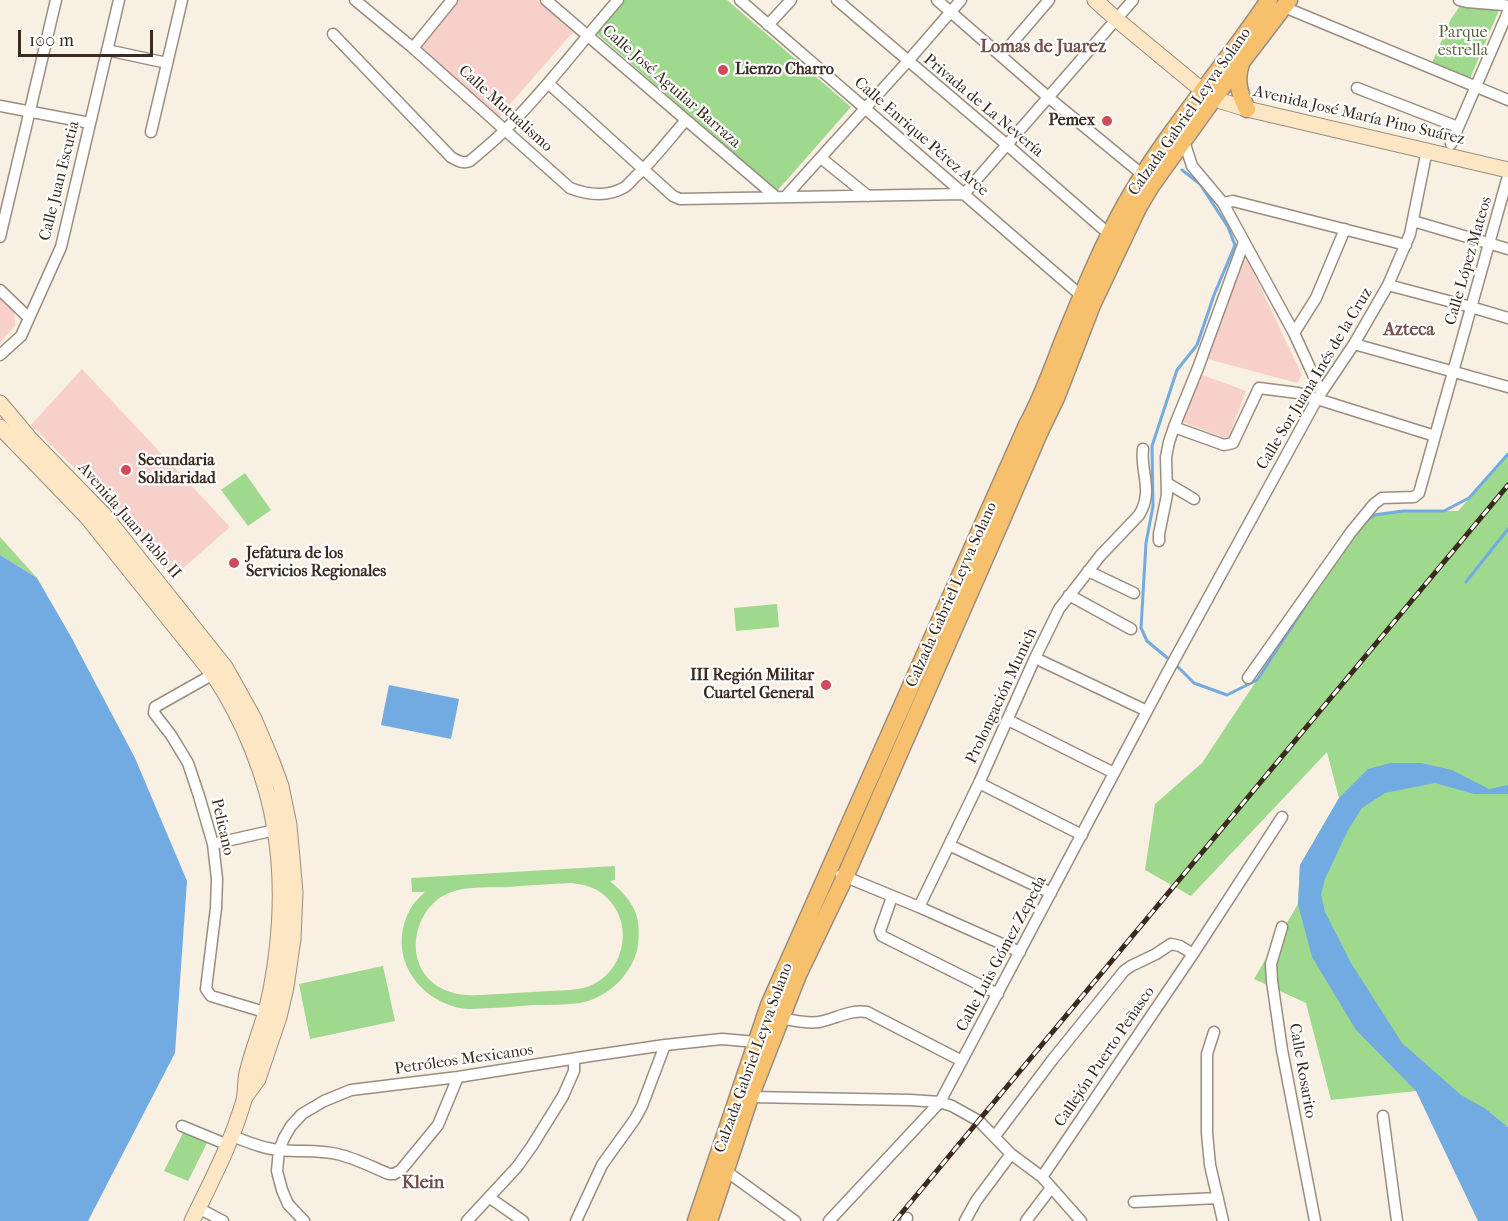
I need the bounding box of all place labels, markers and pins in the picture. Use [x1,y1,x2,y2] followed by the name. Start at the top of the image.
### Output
[735,60,834,80] place label: Lienzo Charro
[716,63,730,77] marker: Lienzo Charro
[1048,111,1095,131] place label: Pemex
[1100,114,1114,128] marker: Pemex
[138,451,216,489] place label: Secundaria Solidaridad
[119,463,133,477] marker: Secundaria Solidaridad
[246,544,386,582] place label: Jefatura de los Servicios Regionales
[227,556,241,570] marker: Jefatura de los Servicios Regionales
[690,666,814,704] place label: III Región Militar Cuartel General
[819,678,833,692] marker: III Región Militar Cuartel General

